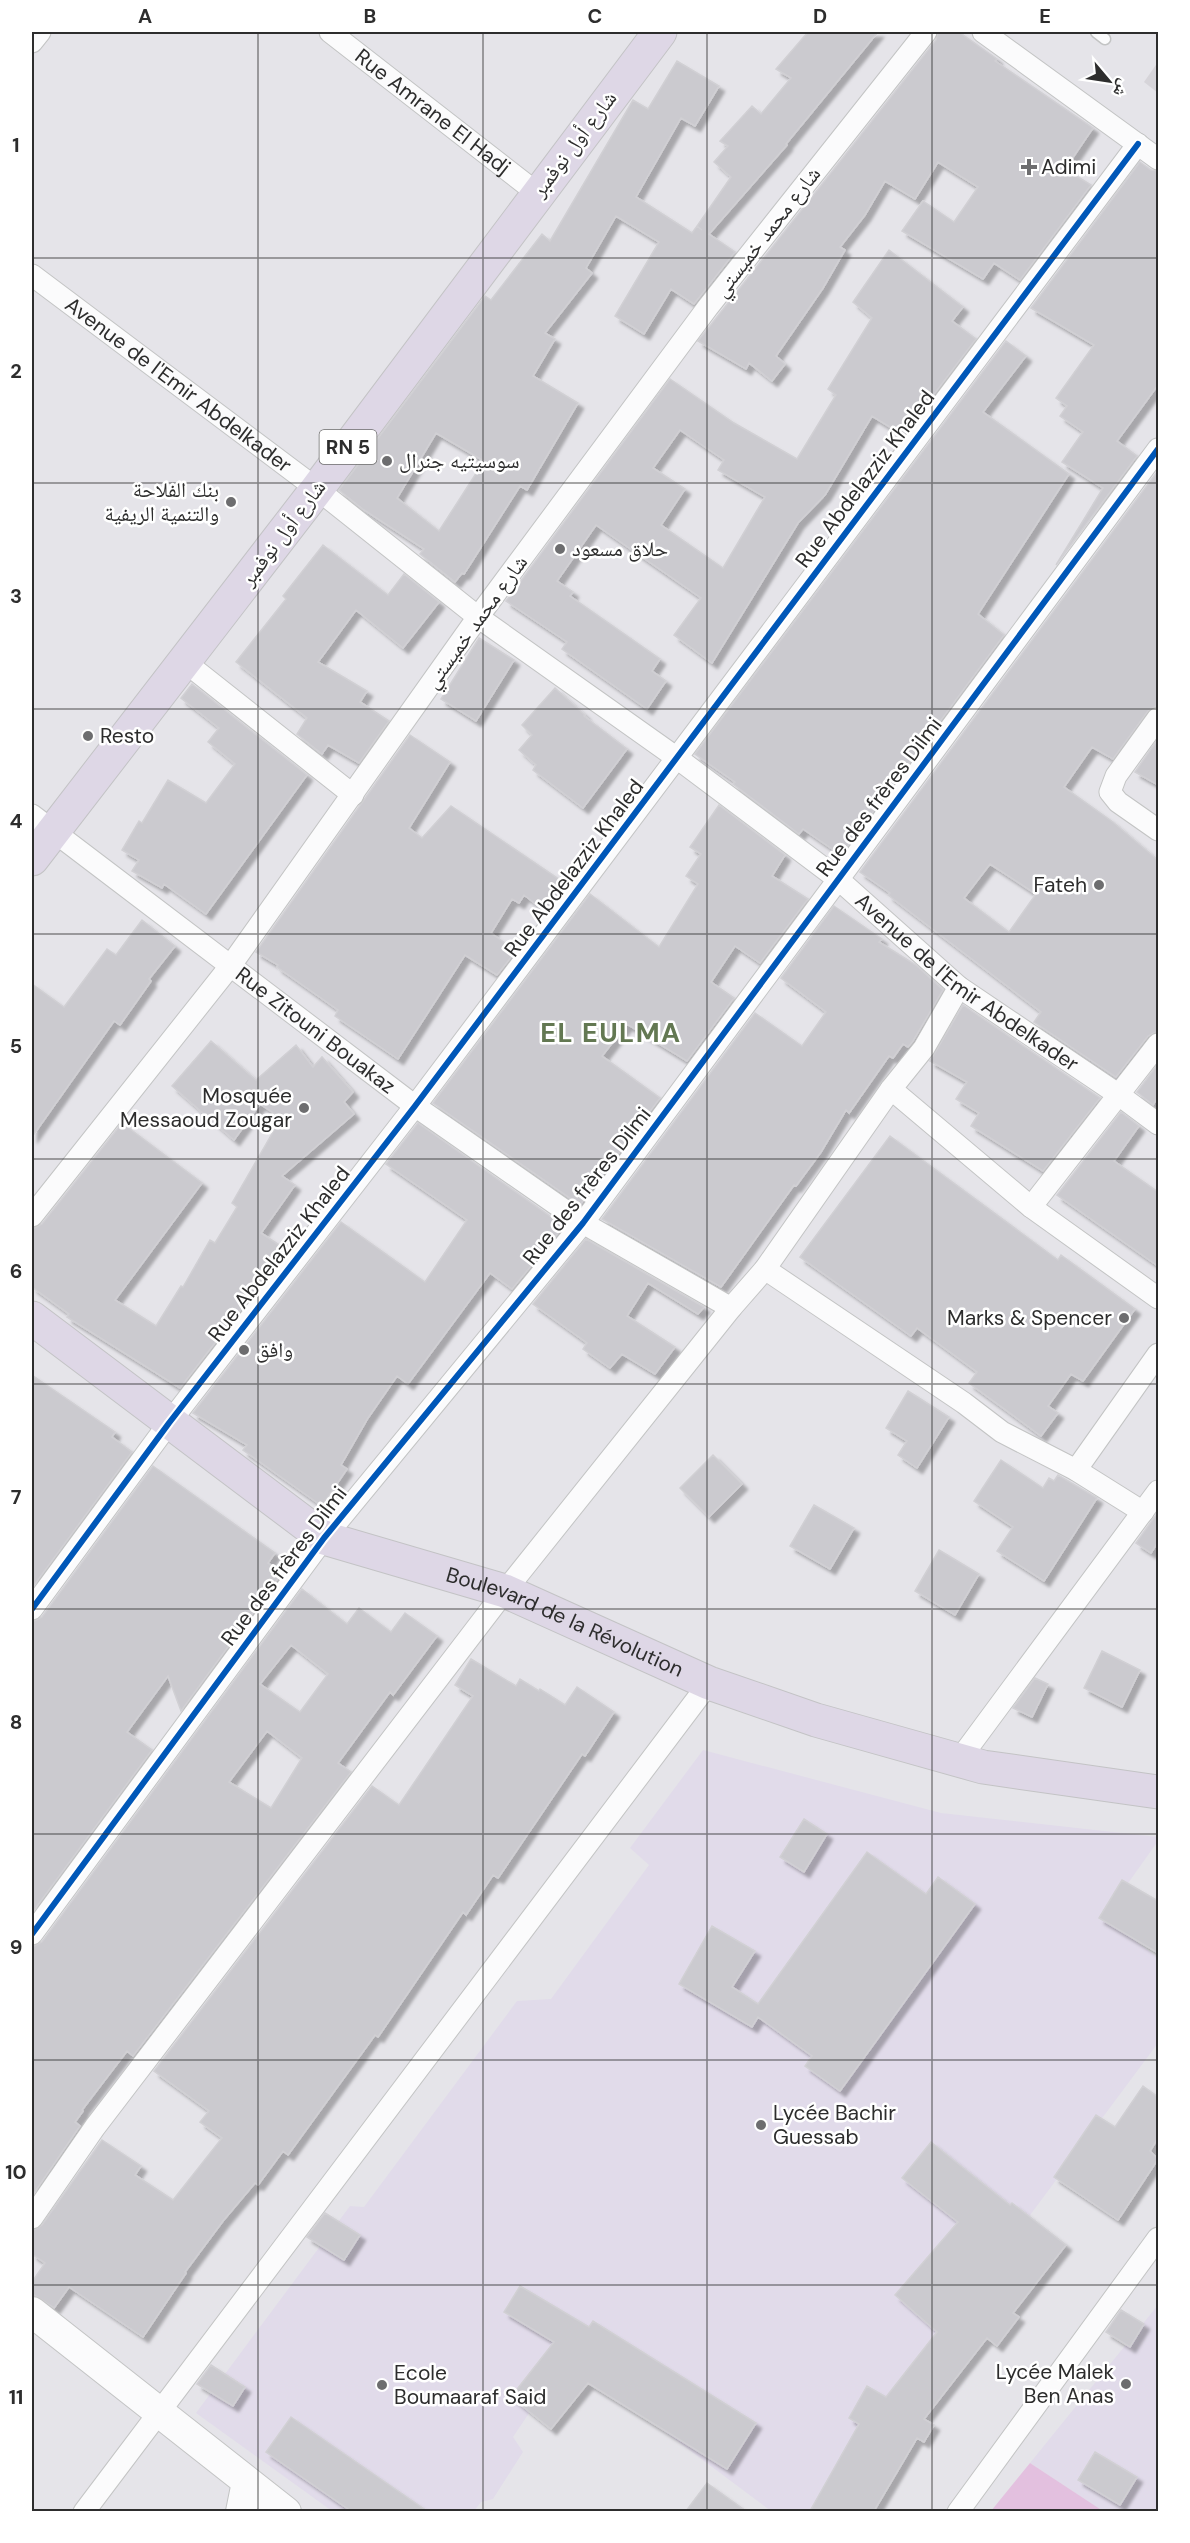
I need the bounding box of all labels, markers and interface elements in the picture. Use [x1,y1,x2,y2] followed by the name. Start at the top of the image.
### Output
[138,3,152,29] text: A
[364,3,376,29] text: B
[588,3,602,29] text: C
[813,3,827,29] text: D
[1039,3,1051,29] text: E
[349,43,516,181] street label: Rue Amrane El Hadj
[1079,51,1139,111] north arrow
[1108,76,1135,101] text: ش
[524,85,623,204] street label: شارع أول نوفمبر
[12,132,20,158] text: 1
[1041,153,1096,181] place label: Adimi
[1022,160,1036,174] marker: Adimi
[707,161,829,305] street label: شارع محمد خميستي
[59,291,297,479] street label: Avenue de l'Emir Abdelkader
[10,358,22,384] text: 2
[789,385,941,573] street label: Rue Abdelazziz Khaled
[320,430,376,464] road number: RN 5
[399,447,520,475] place label: سوسيتيه جنرال
[380,454,394,468] marker: سوسيتيه جنرال
[233,474,332,593] street label: شارع أول نوفمبر
[104,476,219,528] place label: بنك الفلاحة والتنمية الريفية
[224,495,238,509] marker: بنك الفلاحة والتنمية الريفية
[572,535,668,563] place label: حلاق مسعود
[553,542,567,556] marker: حلاق مسعود
[418,550,536,696] street label: شارع محمد خميستي
[10,583,22,609] text: 3
[810,711,948,883] street label: Rue des frères Dilmi
[100,722,154,750] place label: Resto
[81,729,95,743] marker: Resto
[498,774,650,962] street label: Rue Abdelazziz Khaled
[10,808,23,834] text: 4
[1033,871,1087,899] place label: Fateh
[1092,878,1106,892] marker: Fateh
[849,887,1084,1078] street label: Avenue de l'Emir Abdelkader
[230,961,401,1100] street label: Rue Zitouni Bouakaz
[540,1015,682,1050] district label: EL EULMA
[10,1033,22,1059] text: 5
[120,1082,292,1134] place label: Mosquée Messaoud Zougar
[297,1101,311,1115] marker: Mosquée Messaoud Zougar
[517,1101,657,1271] street label: Rue des frères Dilmi
[202,1161,356,1347] street label: Rue Abdelazziz Khaled
[10,1258,22,1284] text: 6
[947,1304,1112,1332] place label: Marks & Spencer
[1117,1311,1131,1325] marker: Marks & Spencer
[256,1336,293,1364] place label: وافق
[237,1343,251,1357] marker: وافق
[215,1480,353,1652] street label: Rue des frères Dilmi
[11,1484,22,1510] text: 7
[443,1561,688,1684] street label: Boulevard de la Révolution
[10,1709,22,1735] text: 8
[10,1934,22,1960] text: 9
[773,2099,896,2151] place label: Lycée Bachir Guessab
[754,2118,768,2132] marker: Lycée Bachir Guessab
[5,2159,27,2185] text: 10
[996,2358,1114,2410] place label: Lycée Malek Ben Anas
[394,2359,546,2411] place label: Ecole Boumaaraf Said
[1119,2377,1133,2391] marker: Lycée Malek Ben Anas
[375,2378,389,2392] marker: Ecole Boumaaraf Said
[9,2384,23,2410] text: 11

